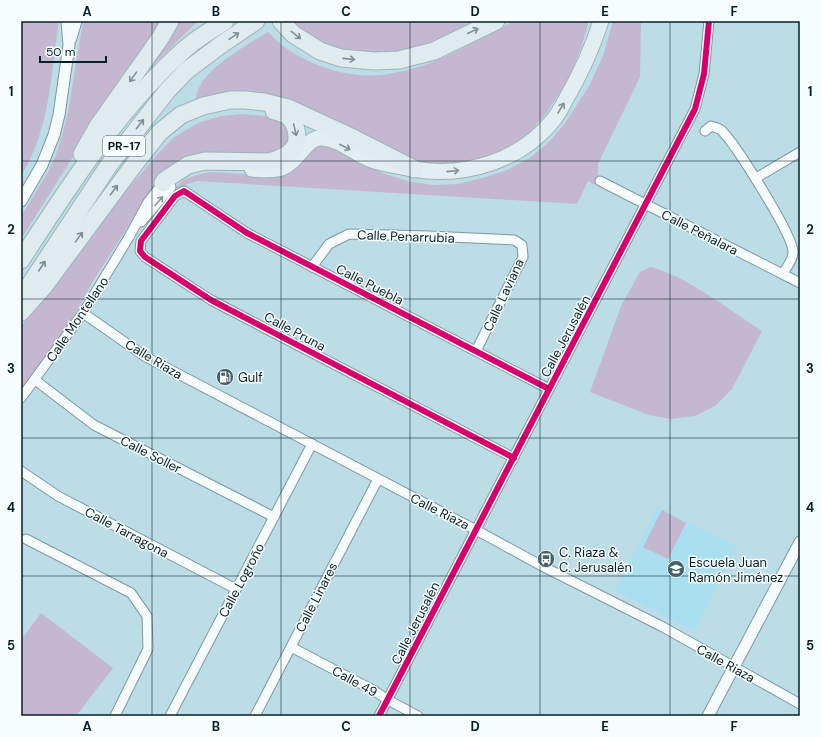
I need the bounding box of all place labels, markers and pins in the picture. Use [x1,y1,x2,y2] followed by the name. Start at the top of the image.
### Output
[215,367,235,387] fuel station icon: Gulf
[238,369,263,386] place label: Gulf
[559,544,632,576] place label: C. Riaza & C. Jerusalén
[536,549,556,569] bus stop icon: C. Riaza & C. Jerusalén
[689,554,783,586] place label: Escuela Juan Ramón Jiménez
[666,559,686,579] school or university icon: Escuela Juan Ramón Jiménez

